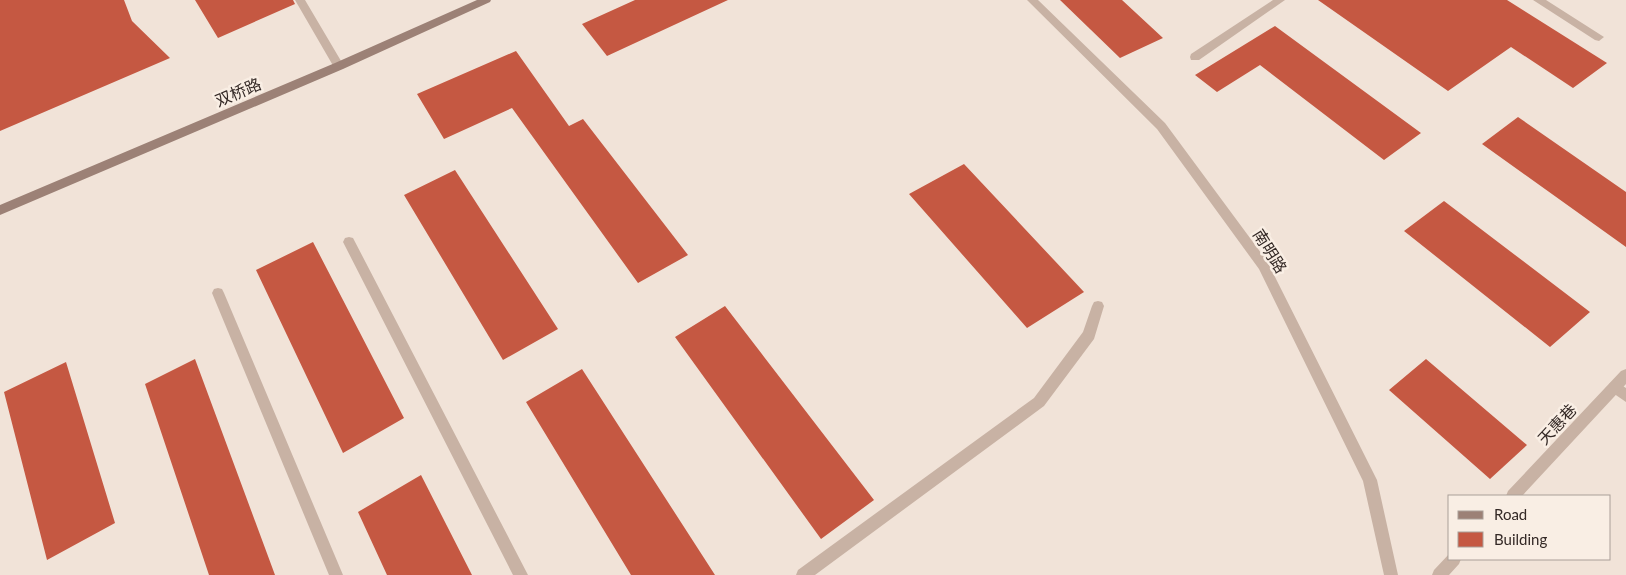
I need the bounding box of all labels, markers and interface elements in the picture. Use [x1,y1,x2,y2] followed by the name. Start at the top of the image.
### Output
[212,73,264,110] street label: 双桥路
[1250,225,1291,276] street label: 南明路
[1533,400,1580,448] street label: 天惠巷
[1448,495,1611,560] legend
[1494,505,1527,523] text: Road
[1494,530,1547,548] text: Building

